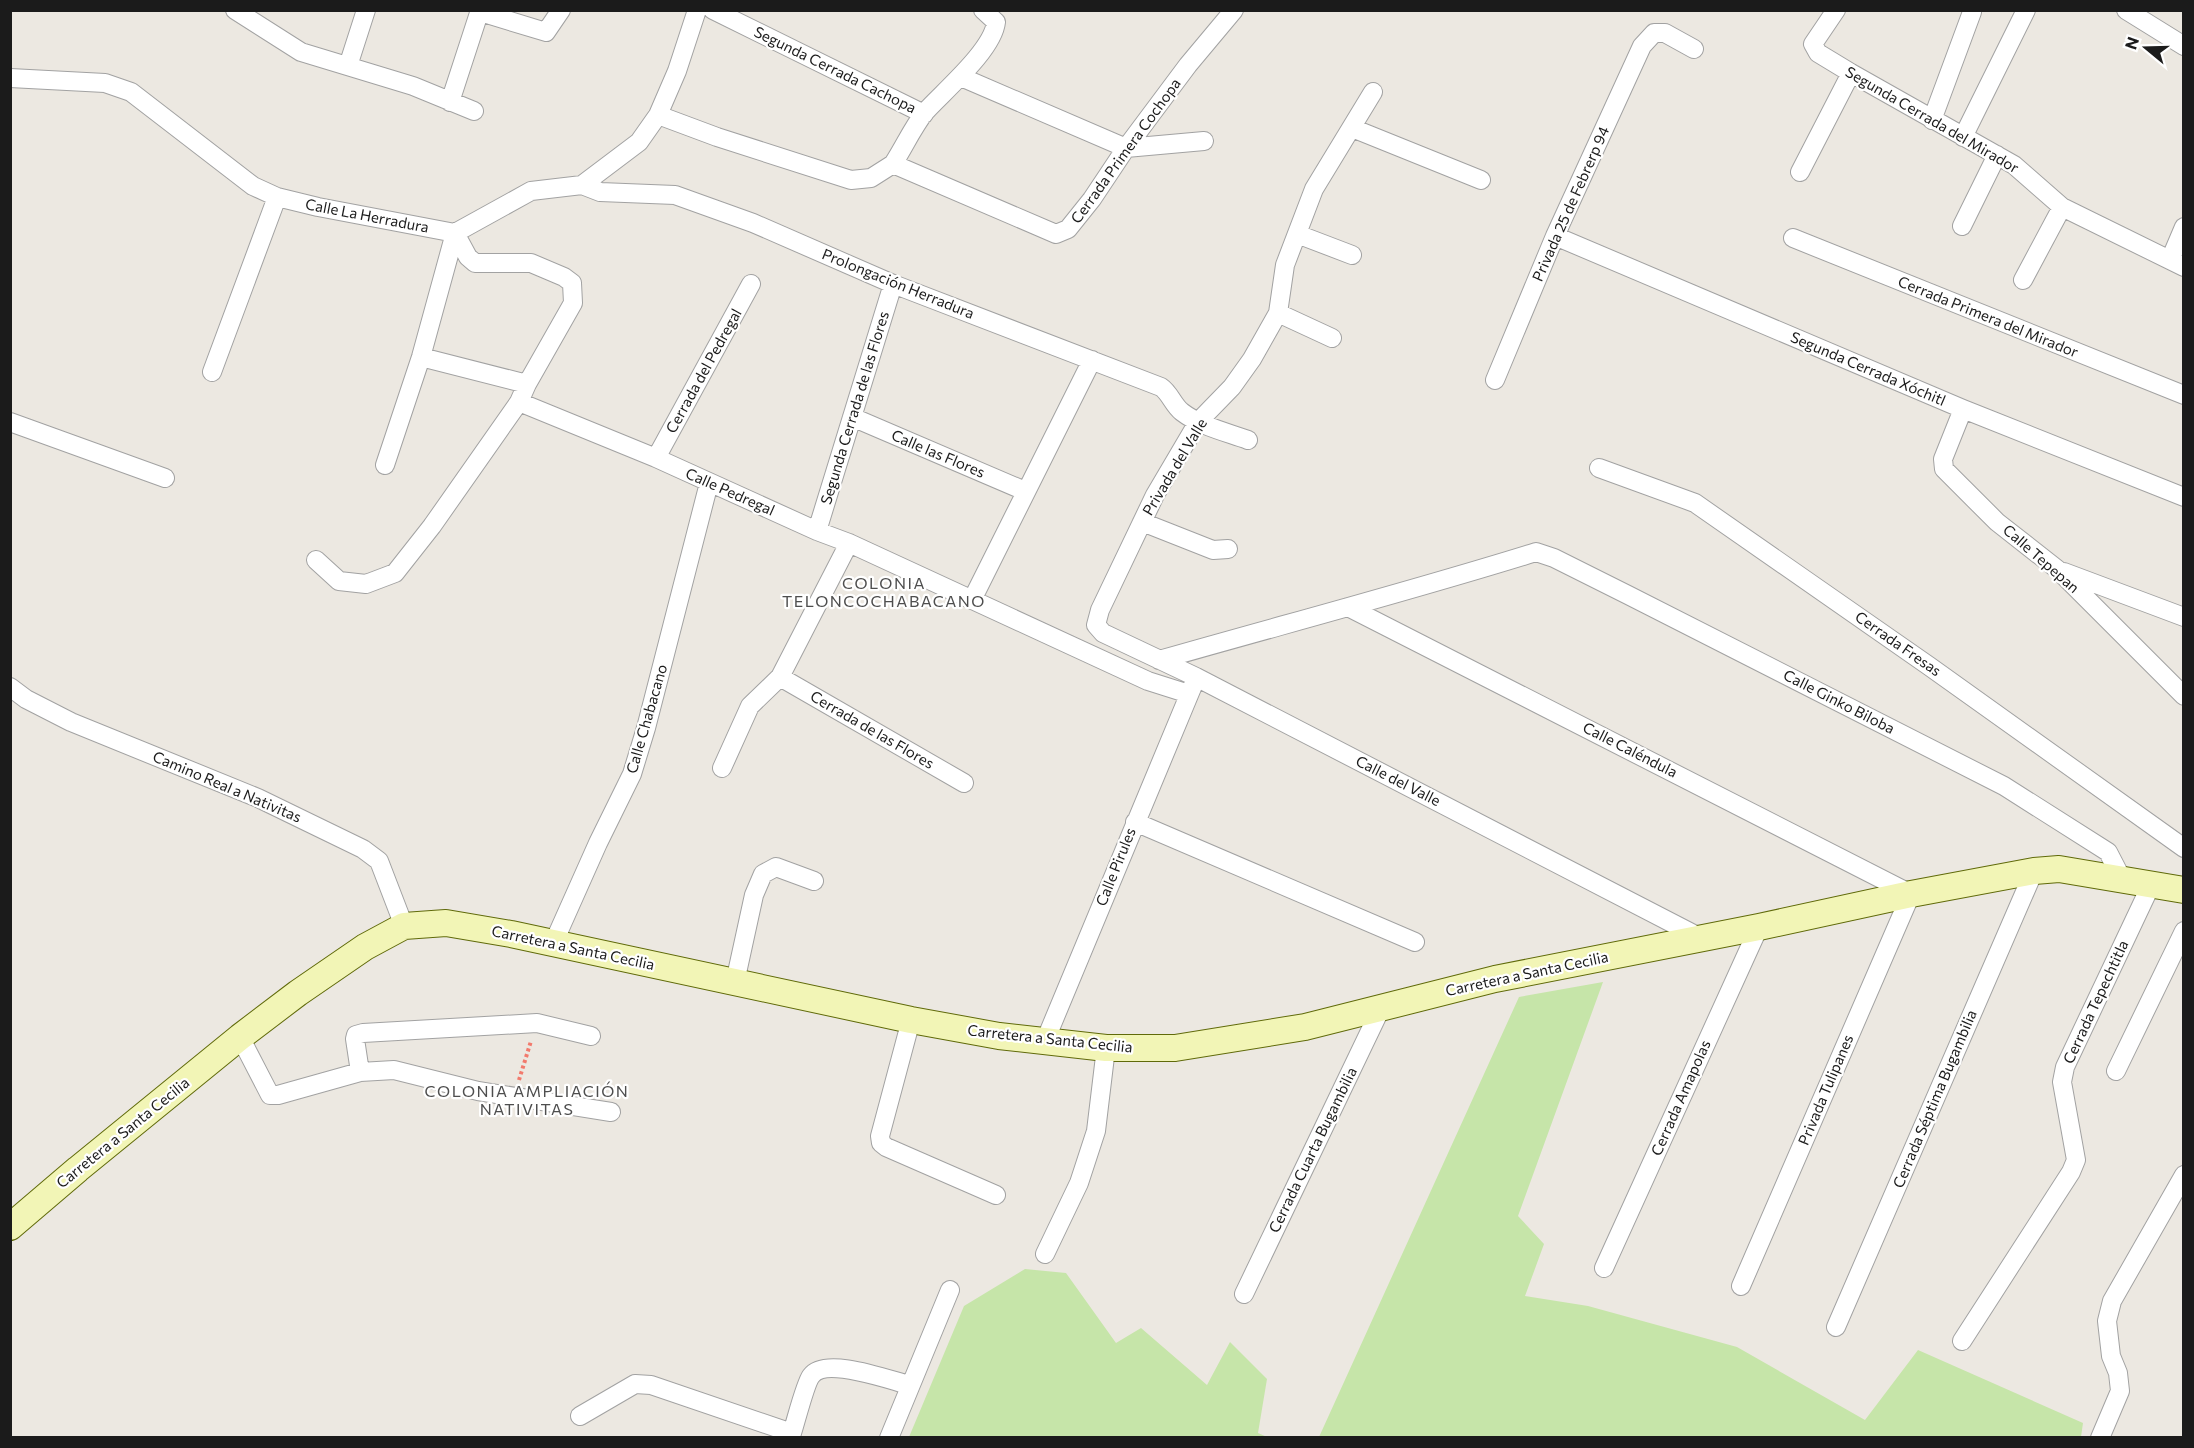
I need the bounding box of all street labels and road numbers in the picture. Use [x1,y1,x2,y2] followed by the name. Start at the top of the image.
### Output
[751,22,919,116] street label: Segunda Cerrada Cachopa
[1843,62,2022,176] street label: Segunda Cerrada del Mirador
[1066,74,1184,226] street label: Cerrada Primera Cochopa
[1528,123,1612,284] street label: Privada 25 de Febrerp 94
[304,194,430,236] street label: Calle La Herradura
[820,244,977,322] street label: Prolongación Herradura
[1896,272,2081,361] street label: Cerrada Primera del Mirador
[661,305,745,436] street label: Cerrada del Pedregal
[816,309,892,506] street label: Segunda Cerrada de las Flores
[1788,327,1949,409] street label: Segunda Cerrada Xóchitl
[1138,415,1210,518] street label: Privada del Valle
[889,425,988,481] street label: Calle las Flores
[683,463,778,519] street label: Calle Pedregal
[2000,520,2083,596] street label: Calle Tepepan
[1852,607,1945,680] street label: Cerrada Fresas
[622,662,670,775] street label: Calle Chabacano
[1781,665,1898,737] street label: Calle Ginko Biloba
[807,686,938,772] street label: Cerrada de las Flores
[1580,718,1681,781] street label: Calle Caléndula
[150,747,305,826] street label: Camino Real a Nativitas
[1353,751,1444,809] street label: Calle del Valle
[1091,825,1139,908] street label: Calle Pirules
[490,921,656,973] street label: Carretera a Santa Cecilia
[2059,937,2132,1066] street label: Cerrada Tepechtitla
[1444,947,1610,999] street label: Carretera a Santa Cecilia
[1888,1007,1980,1190] street label: Cerrada Séptima Bugambilia
[967,1020,1134,1056] street label: Carretera a Santa Cecilia
[1794,1031,1857,1148] street label: Privada Tulipanes
[1646,1037,1714,1158] street label: Cerrada Amapolas
[1264,1064,1360,1235] street label: Cerrada Cuarta Bugambilia
[52,1073,193,1191] street label: Carretera a Santa Cecilia

